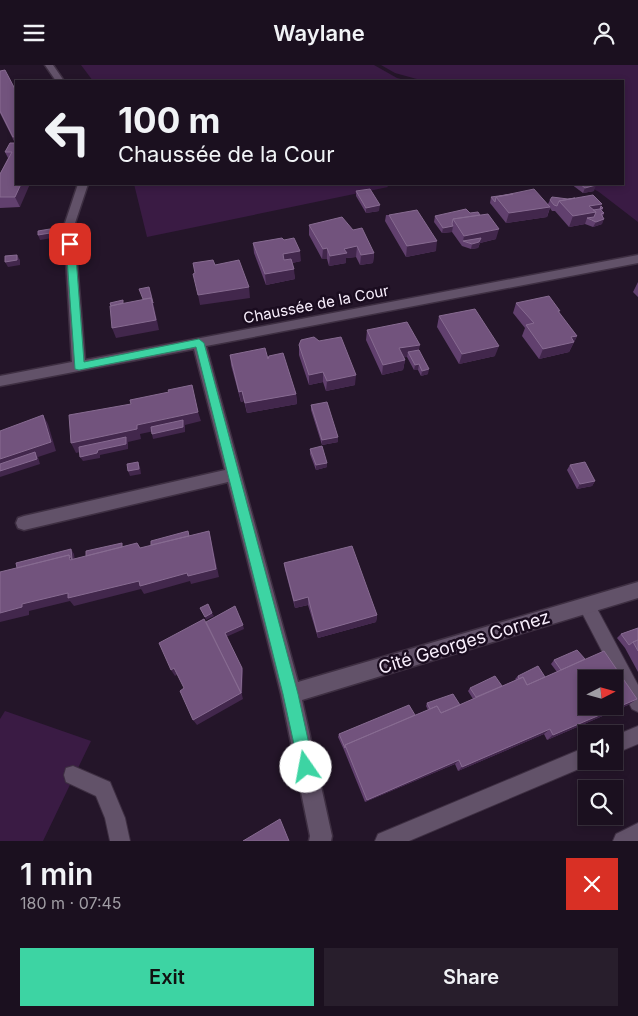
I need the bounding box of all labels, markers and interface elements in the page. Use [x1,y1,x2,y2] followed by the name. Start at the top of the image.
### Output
[20,19,48,47] icon: menu
[590,19,618,47] icon: person
[273,20,365,46] text: Waylane
[118,99,221,141] text: 100 m
[35,100,100,165] icon: left
[118,141,334,167] text: Chaussée de la Cour
[49,223,91,265] pin
[56,230,84,258] icon: arrive
[242,281,391,327] street label: Chaussée de la Cour
[376,606,552,678] street label: Cité Georges Cornez
[578,670,622,715] north arrow
[578,670,623,825] map controls
[578,725,623,770] button: sound
[279,740,331,792] position arrow
[578,780,623,825] button: search
[20,856,93,892] text: 1 min
[566,858,618,910] button: close
[20,893,122,913] text: 180 m · 07:45
[20,948,314,1006] button: Exit
[324,948,618,1006] button: Share

